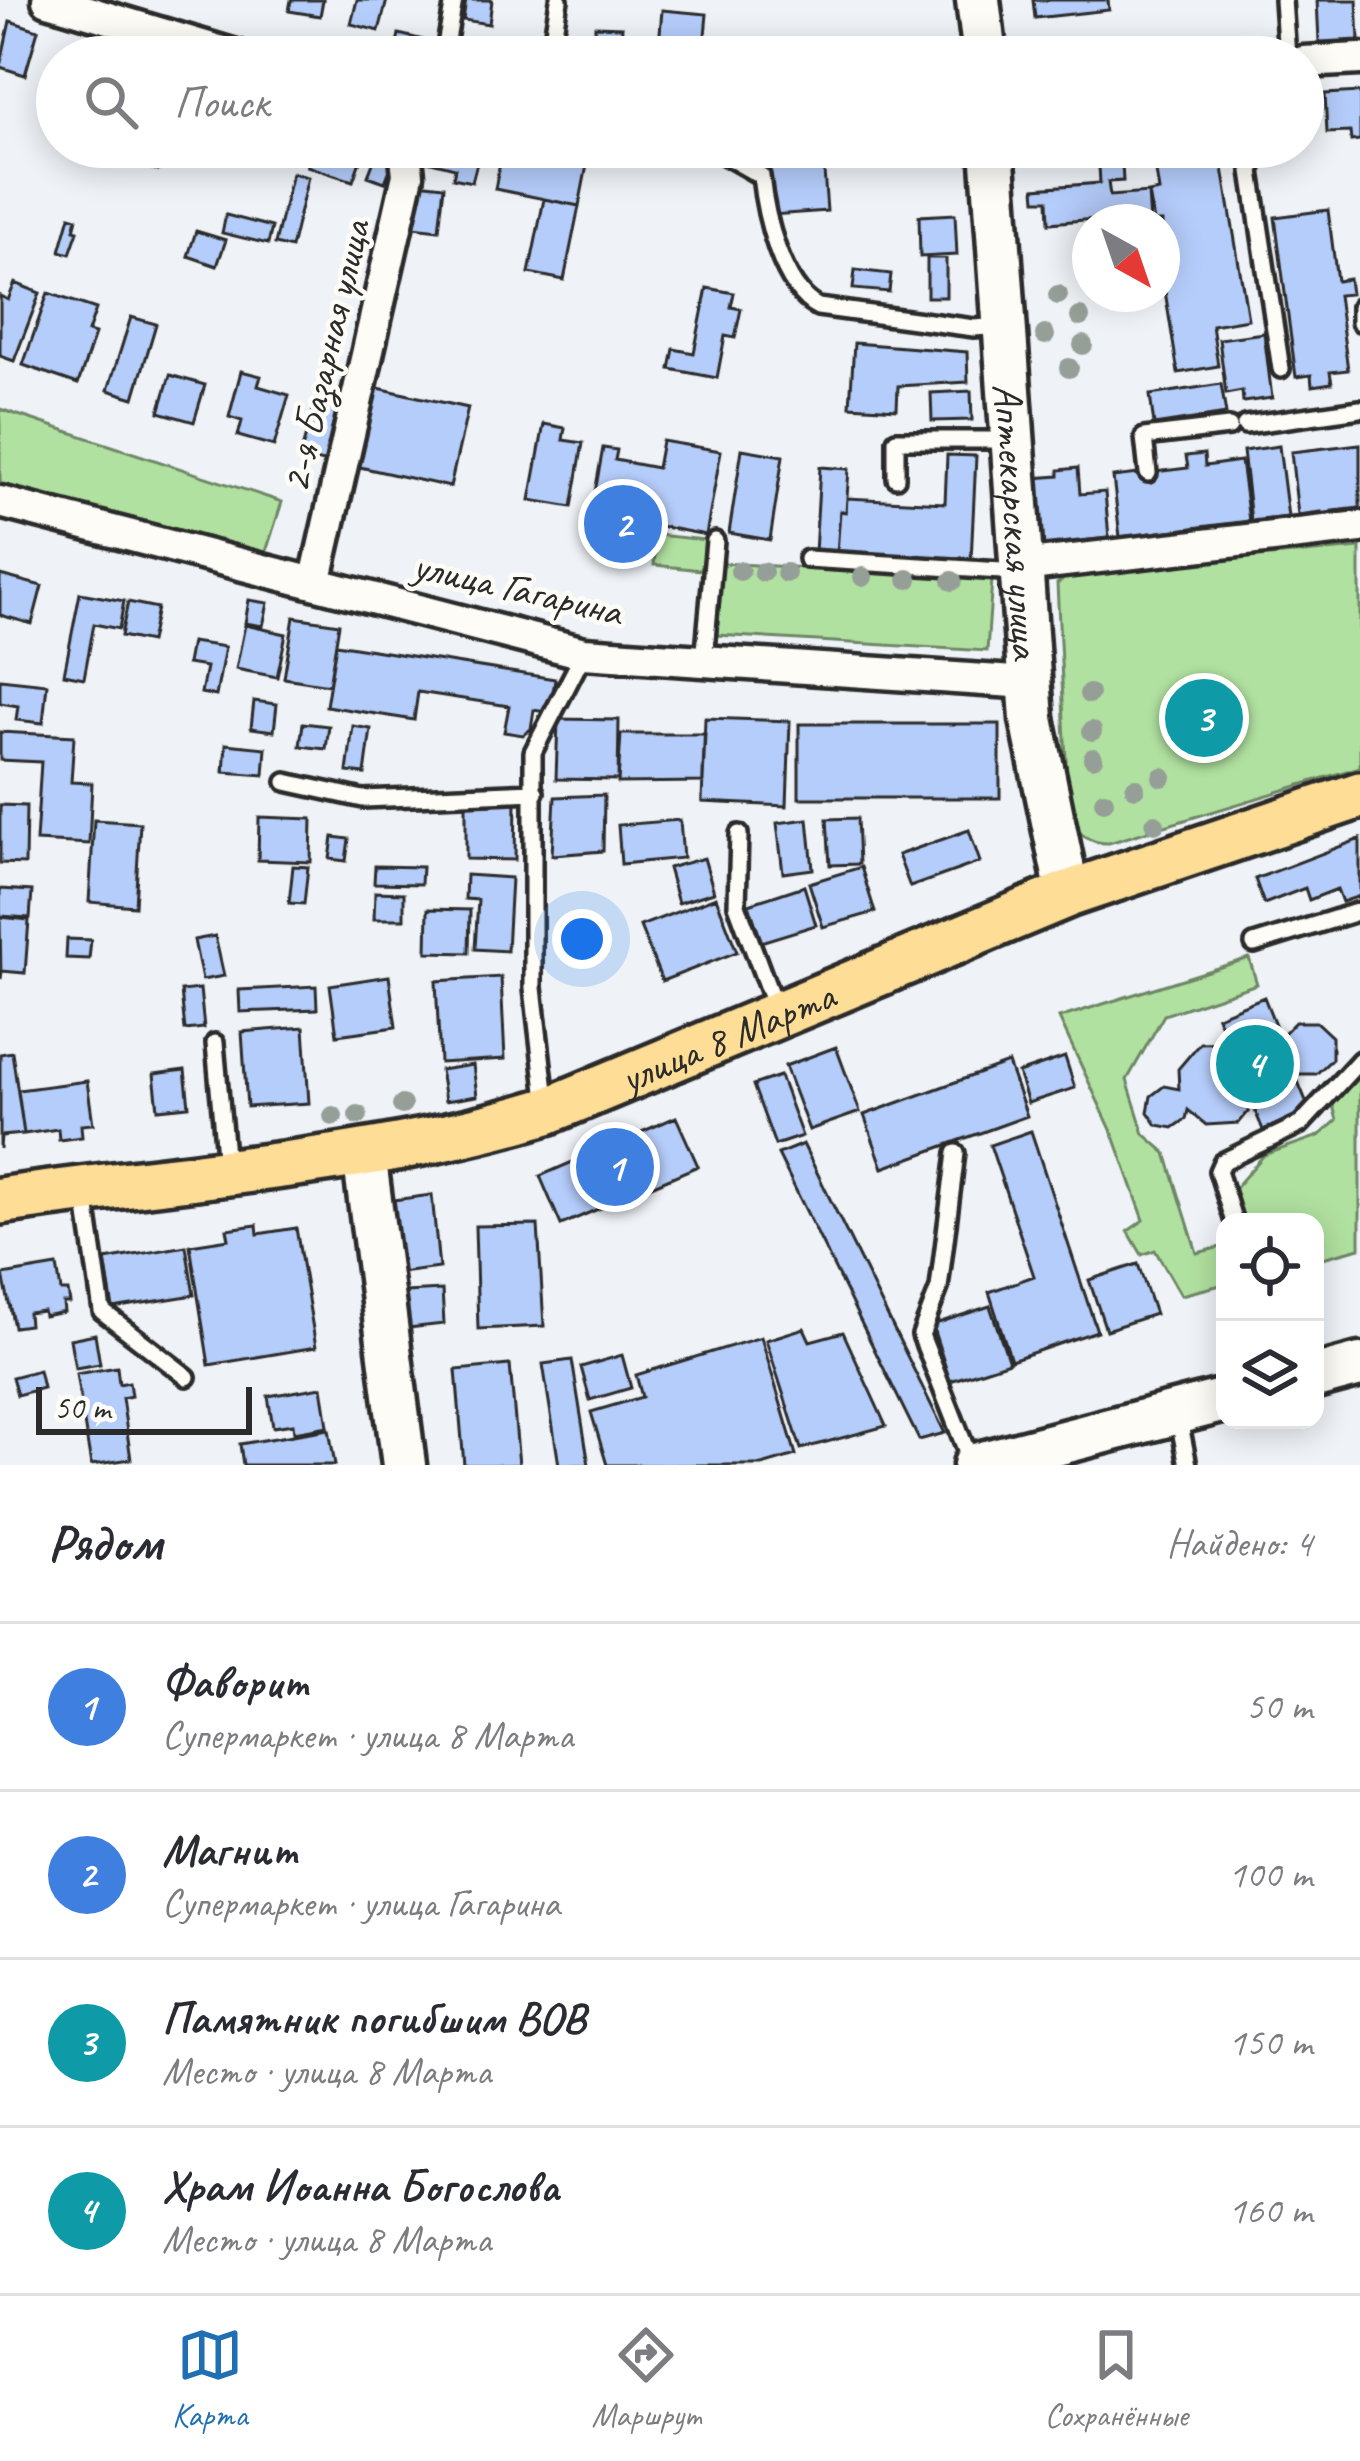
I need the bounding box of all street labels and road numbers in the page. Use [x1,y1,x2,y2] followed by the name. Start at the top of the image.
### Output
[268,212,383,497] street label: 2-я Базарная улица
[981,382,1053,663] street label: Аптекарская улица
[405,538,630,639] street label: улица Гагарина
[610,968,845,1107] street label: улица 8 Марта

